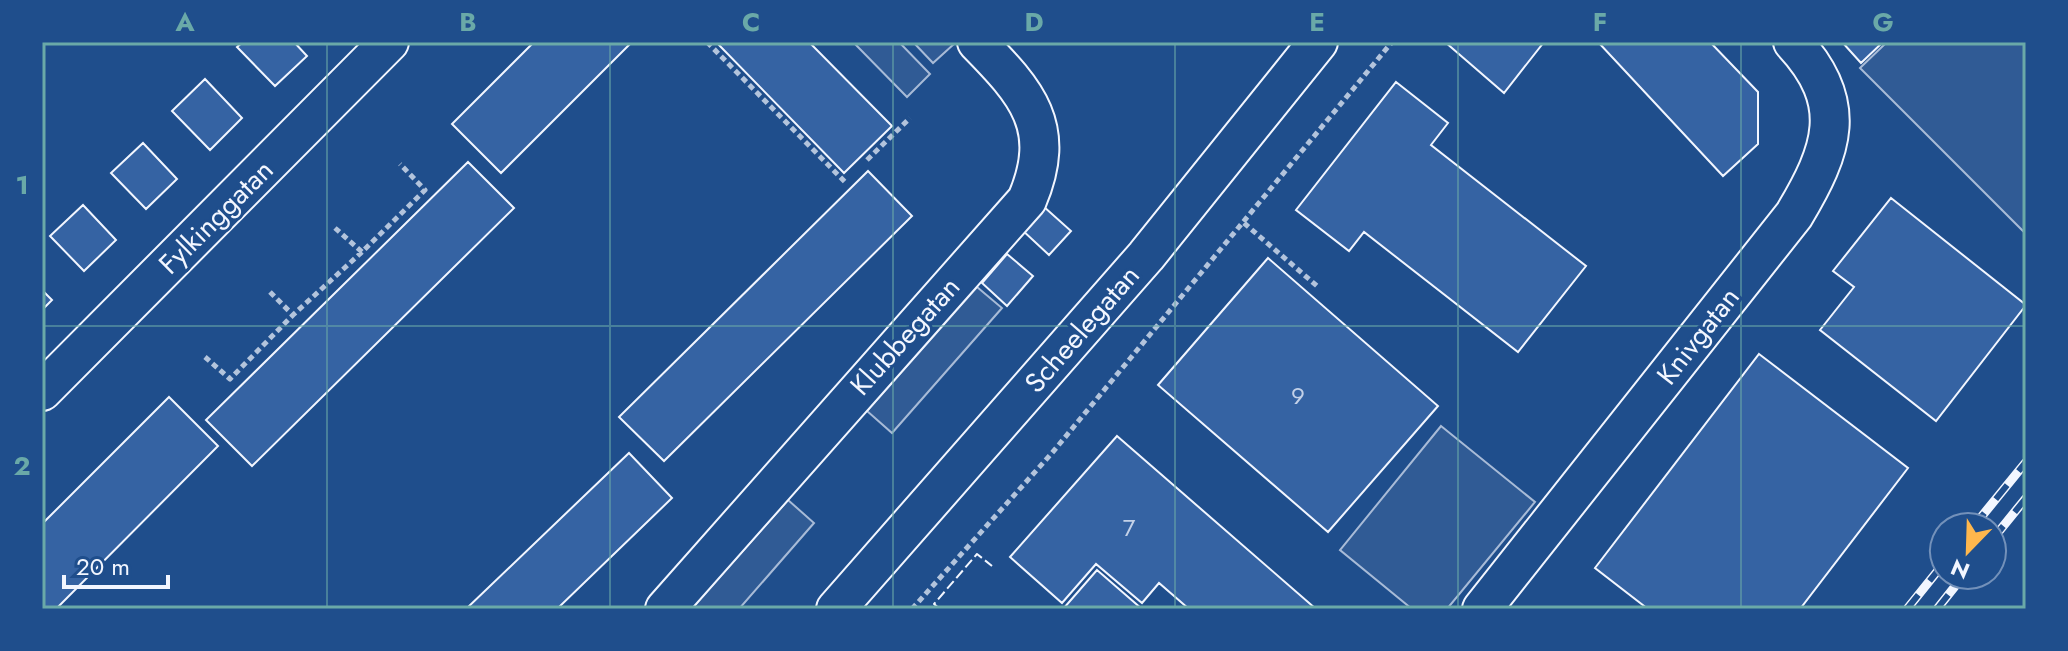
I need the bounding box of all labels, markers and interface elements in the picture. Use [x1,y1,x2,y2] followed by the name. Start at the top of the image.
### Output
[174,3,195,41] text: A
[459,3,477,41] text: B
[742,3,760,41] text: C
[1024,3,1044,41] text: D
[1309,3,1325,41] text: E
[1593,3,1607,41] text: F
[1872,3,1894,41] text: G
[149,150,283,284] street label: Fylkinggatan
[15,166,29,204] text: 1
[1015,256,1149,402] street label: Scheelegatan
[840,267,970,405] street label: Klubbegatan
[1647,278,1749,394] street label: Knivgatan
[1291,378,1305,413] house number: 9
[13,447,31,485] text: 2
[1123,510,1136,545] house number: 7
[1928,511,2008,591] north arrow
[64,539,168,589] scale bar
[76,549,130,584] text: 20 m
[1946,551,1974,588] text: N

